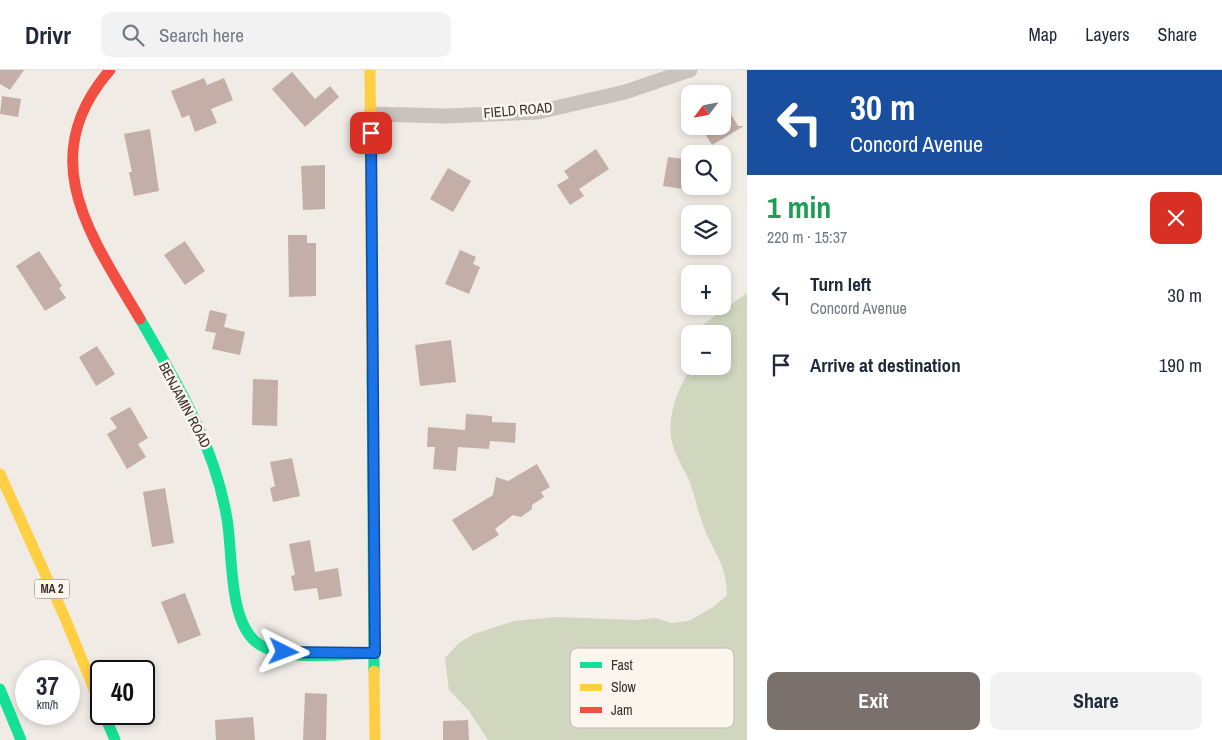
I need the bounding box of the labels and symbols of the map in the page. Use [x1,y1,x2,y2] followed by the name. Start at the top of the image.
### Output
[681,85,731,135] north arrow
[483,98,553,122] street label: FIELD ROAD
[350,112,392,154] pin
[155,359,215,451] street label: BENJAMIN ROAD
[34,579,70,598] road number: MA 2
[257,625,309,677] position arrow
[570,648,734,728] legend
[611,656,633,674] text: Fast
[90,660,155,725] speed limit sign: 40
[611,678,637,696] text: Slow
[611,701,633,719] text: Jam

